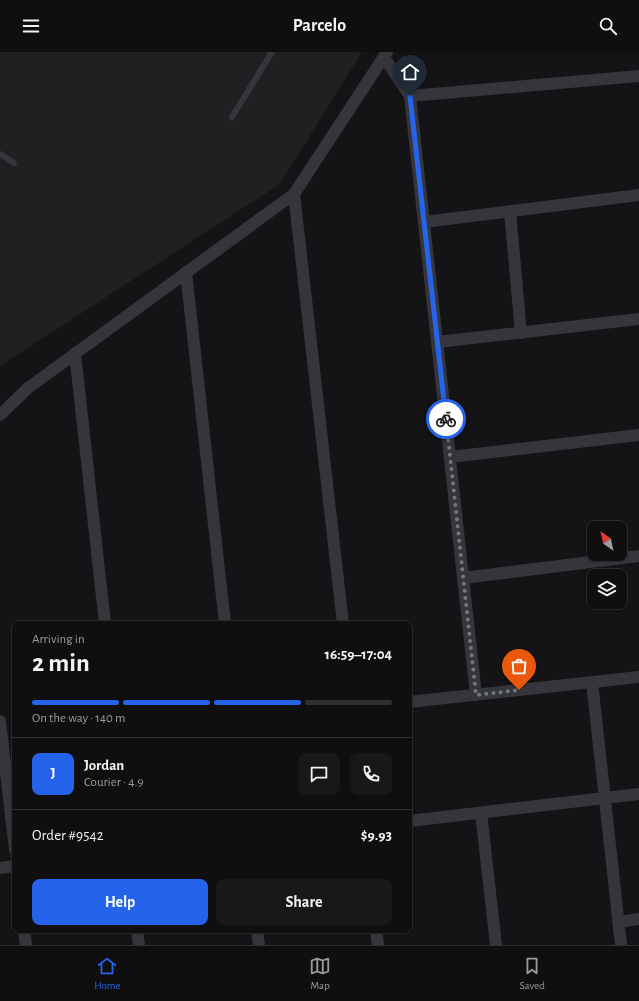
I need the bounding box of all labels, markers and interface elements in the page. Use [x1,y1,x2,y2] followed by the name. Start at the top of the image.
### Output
[20,15,42,37] icon: menu
[597,15,619,37] icon: search
[293,17,346,35] text: Parcelo
[393,55,427,96] pin
[399,61,421,83] icon: home
[426,399,466,439] courier
[435,408,457,430] icon: bike
[587,521,627,561] north arrow
[587,521,627,609] map controls
[587,569,627,609] button: layers
[32,633,85,646] text: Arriving in
[325,647,392,662] text: 16:59–17:04
[502,649,536,690] pin
[32,650,90,676] text: 2 min
[508,655,530,677] icon: bag
[32,712,126,725] text: On the way · 140 m
[298,753,340,795] button: chat
[350,753,392,795] button: phone
[84,758,124,773] text: Jordan
[50,766,56,781] text: J
[84,776,144,789] text: Courier · 4.9
[32,828,103,843] text: Order #9542
[361,828,392,843] text: $9.93
[32,879,208,925] button: Help
[216,879,392,925] button: Share
[94,955,121,992] tab: Home
[309,955,331,992] tab: Map
[520,955,545,992] tab: Saved

